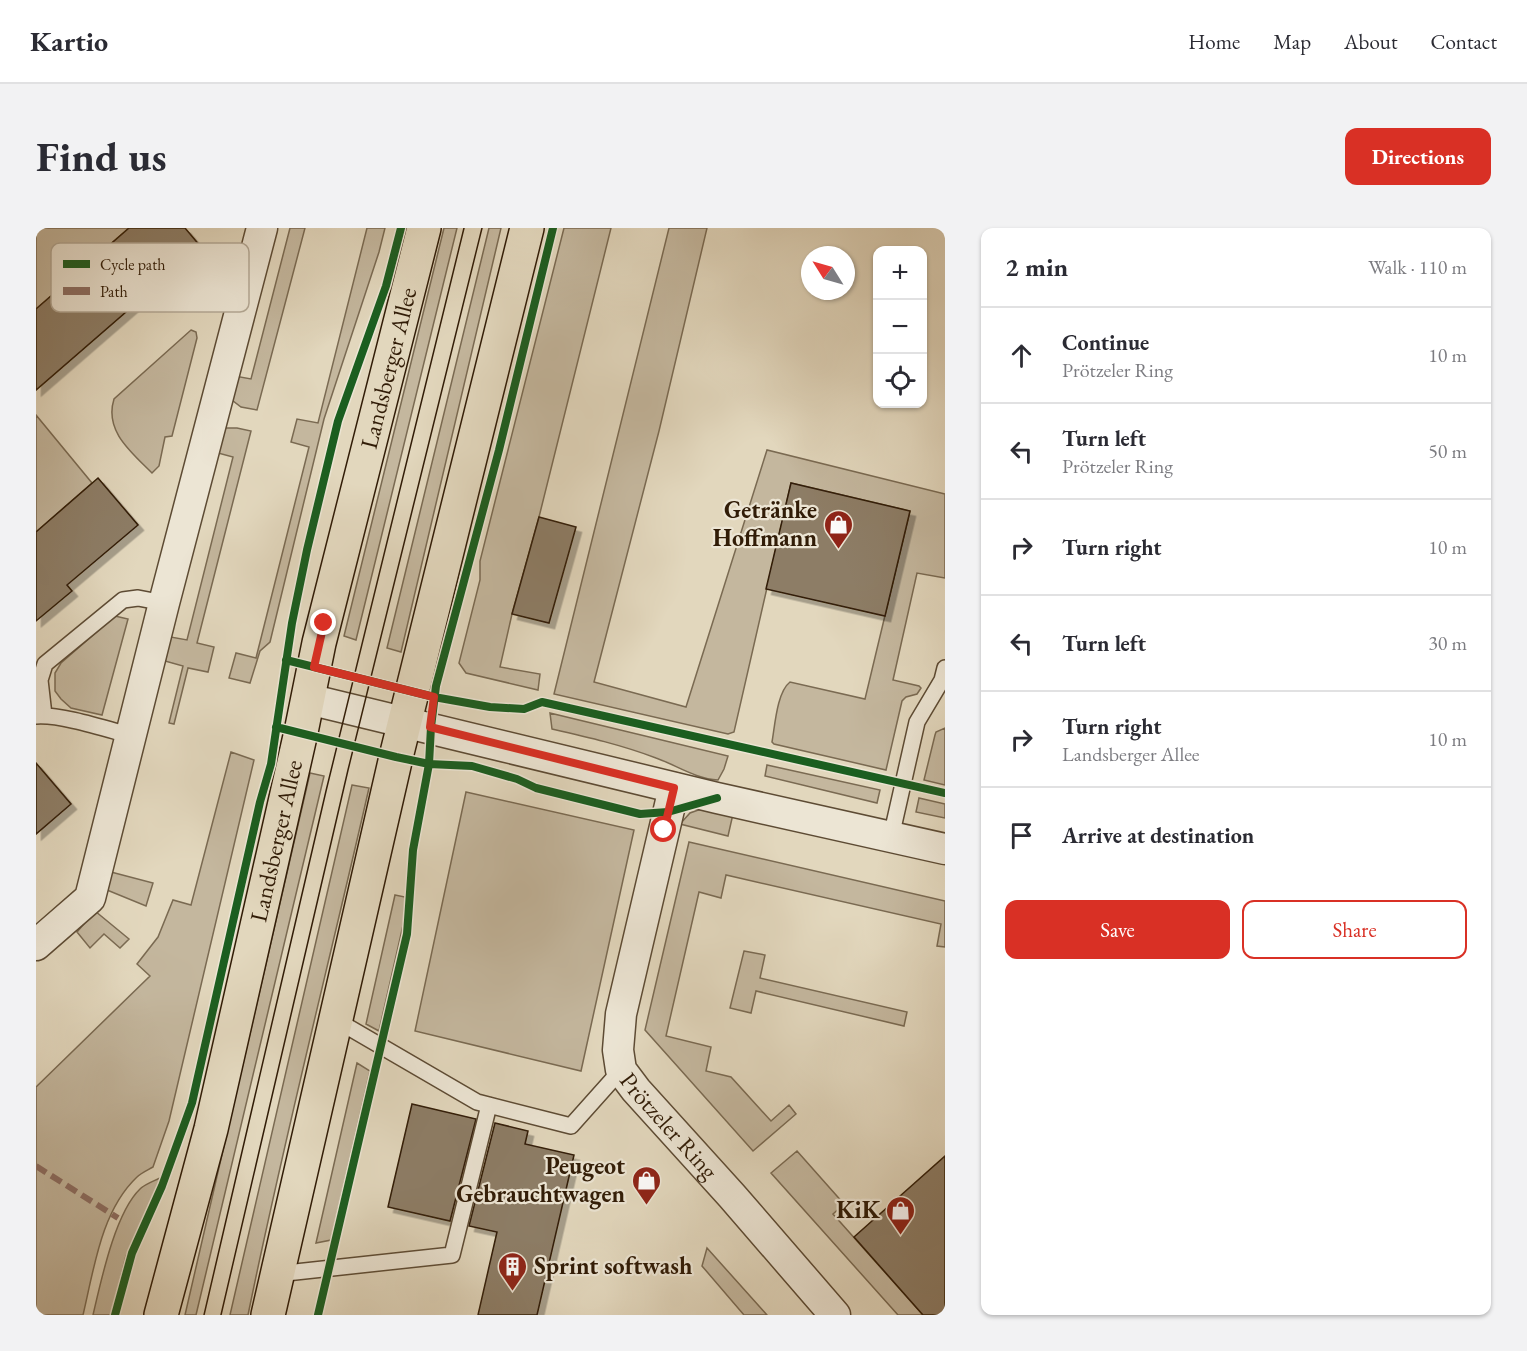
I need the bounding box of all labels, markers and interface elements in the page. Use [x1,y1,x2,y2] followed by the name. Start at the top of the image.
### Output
[30,23,108,59] text: Kartio
[1188,28,1240,55] text: Home
[1273,28,1311,55] text: Map
[1344,28,1397,55] text: About
[1430,28,1497,55] text: Contact
[1345,128,1491,185] button: Directions
[36,129,167,184] text: Find us
[51,243,249,312] legend
[801,246,855,300] north arrow
[873,246,927,408] map controls
[873,246,927,300] button: +
[1005,250,1068,284] text: 2 min
[100,254,165,275] text: Cycle path
[1368,254,1467,280] text: Walk · 110 m
[100,281,128,302] text: Path
[353,284,423,452] street label: Landsberger Allee
[873,300,927,354] button: −
[1062,328,1149,357] text: Continue
[1005,339,1038,372] icon: ahead
[1428,342,1467,368] text: 10 m
[873,354,927,408] button: locate
[1062,357,1173,383] text: Prötzeler Ring
[1062,424,1146,453] text: Turn left
[1005,435,1038,468] icon: left
[1428,438,1467,464] text: 50 m
[1062,453,1173,479] text: Prötzeler Ring
[713,494,817,553] place label: Getränke Hoffmann
[822,508,854,550] shop icon: Getränke Hoffmann
[1005,531,1038,564] icon: right
[1062,533,1161,562] text: Turn right
[1428,534,1467,560] text: 10 m
[310,609,336,635] route end
[1005,627,1038,660] icon: left
[1062,629,1146,658] text: Turn left
[1428,630,1467,656] text: 30 m
[1062,712,1161,741] text: Turn right
[1005,723,1038,756] icon: right
[1428,726,1467,752] text: 10 m
[1062,741,1200,767] text: Landsberger Allee
[242,757,309,925] street label: Landsberger Allee
[650,816,676,842] route start
[1005,819,1038,852] icon: arrive
[1062,821,1254,850] text: Arrive at destination
[1005,900,1230,959] button: Save
[1242,900,1467,959] button: Share
[613,1066,726,1186] street label: Prötzeler Ring
[456,1150,625,1210] place label: Peugeot Gebrauchtwagen
[630,1164,662,1206] shop icon: Peugeot Gebrauchtwagen
[836,1194,881,1225] place label: KiK
[885,1194,917,1236] shop icon: KiK
[497,1250,529,1292] building icon: Sprint softwash
[534,1250,693,1281] place label: Sprint softwash

